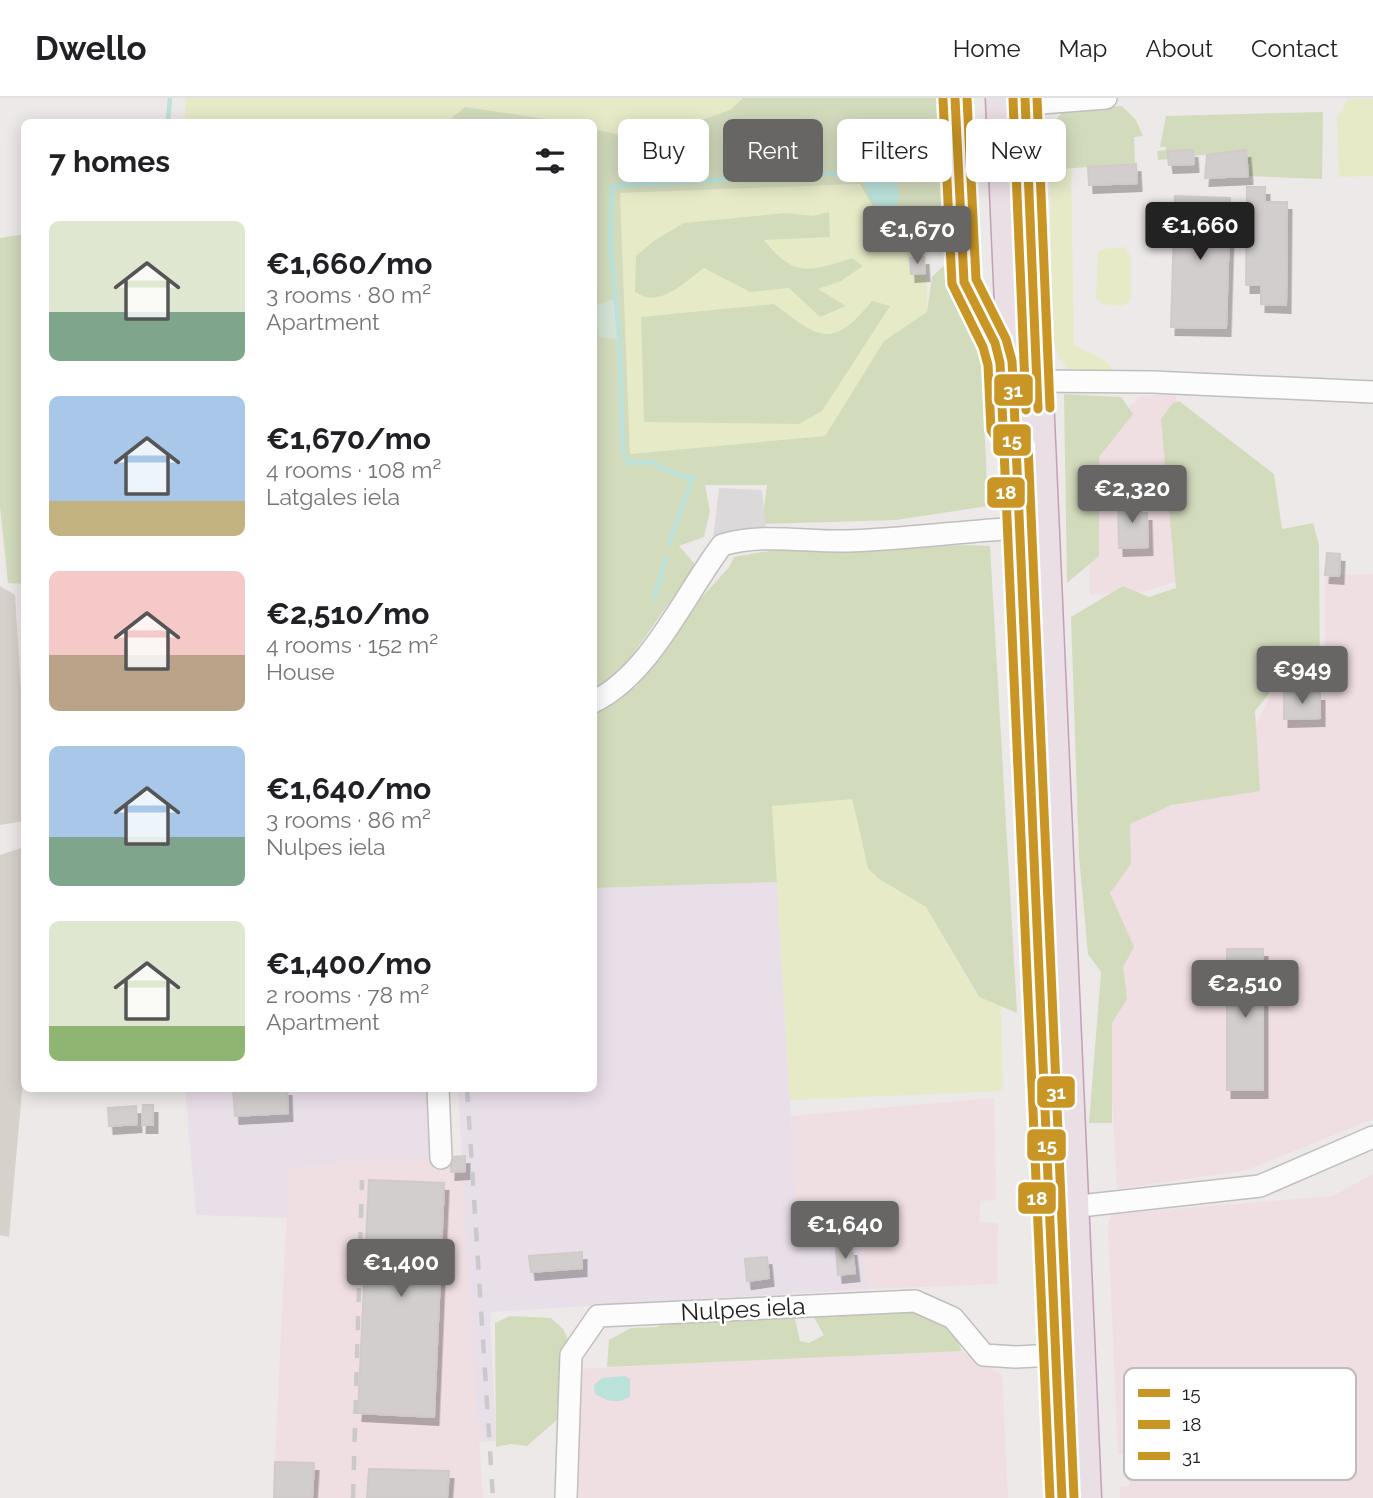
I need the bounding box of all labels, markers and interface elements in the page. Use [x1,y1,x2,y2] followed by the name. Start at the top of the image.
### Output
[35,29,146,68] text: Dwello
[953,34,1021,63] text: Home
[1059,34,1107,63] text: Map
[1145,34,1213,63] text: About
[1251,34,1338,63] text: Contact
[618,119,709,182] chip: Buy
[723,119,823,182] chip: Rent
[837,119,952,182] chip: Filters
[966,119,1066,182] chip: New
[531,142,569,180] icon: filters
[49,144,170,179] text: 7 homes
[1143,202,1257,262] pin: €1,660
[860,206,974,266] pin: €1,670
[1161,211,1239,238] text: €1,660
[879,215,955,242] text: €1,670
[266,246,432,281] text: €1,660/mo
[105,249,189,333] icon: home
[266,281,431,308] text: 3 rooms · 80 m²
[266,308,380,335] text: Apartment
[993,373,1034,407] line badge: 31
[1003,379,1023,401] text: 31
[266,421,431,456] text: €1,670/mo
[992,423,1032,457] line badge: 15
[105,424,189,508] icon: home
[1002,429,1022,451] text: 15
[266,456,441,483] text: 4 rooms · 108 m²
[1075,466,1189,525] pin: €2,320
[1094,474,1170,501] text: €2,320
[986,476,1026,509] line badge: 18
[996,481,1016,503] text: 18
[266,483,400,510] text: Latgales iela
[266,596,429,631] text: €2,510/mo
[105,599,189,683] icon: home
[266,631,438,658] text: 4 rooms · 152 m²
[1261,646,1343,706] pin: €949
[1273,655,1331,682] text: €949
[266,658,335,685] text: House
[266,771,431,806] text: €1,640/mo
[105,774,189,858] icon: home
[266,806,431,833] text: 3 rooms · 86 m²
[266,833,386,860] text: Nulpes iela
[266,946,431,981] text: €1,400/mo
[105,949,189,1033] icon: home
[1188,960,1302,1020] pin: €2,510
[1208,969,1282,996] text: €2,510
[266,981,429,1008] text: 2 rooms · 78 m²
[266,1008,380,1035] text: Apartment
[1036,1075,1076,1109] line badge: 31
[1046,1081,1066,1103] text: 31
[1026,1128,1067,1162] line badge: 15
[1037,1134,1057,1156] text: 15
[1017,1181,1057,1215] line badge: 18
[1027,1187,1047,1209] text: 18
[788,1202,902,1261] pin: €1,640
[807,1210,883,1237] text: €1,640
[344,1240,458,1299] pin: €1,400
[363,1248,439,1275] text: €1,400
[680,1291,806,1327] street label: Nulpes iela
[1124,1368,1356,1480] legend
[1182,1382,1201,1404] text: 15
[1182,1413,1201,1435] text: 18
[1182,1445,1200,1467] text: 31

